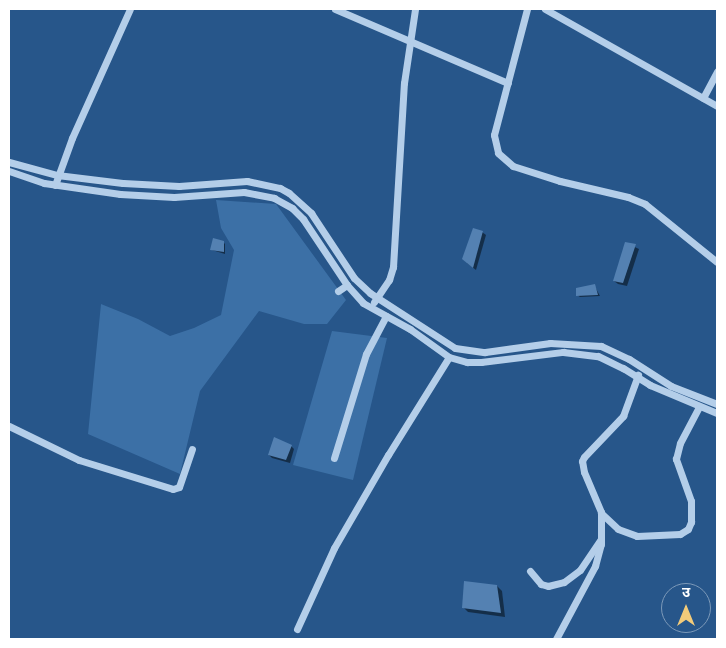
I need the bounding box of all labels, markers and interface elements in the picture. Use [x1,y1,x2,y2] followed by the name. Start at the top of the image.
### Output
[661,583,711,633] north arrow
[682,585,690,602] text: उ

